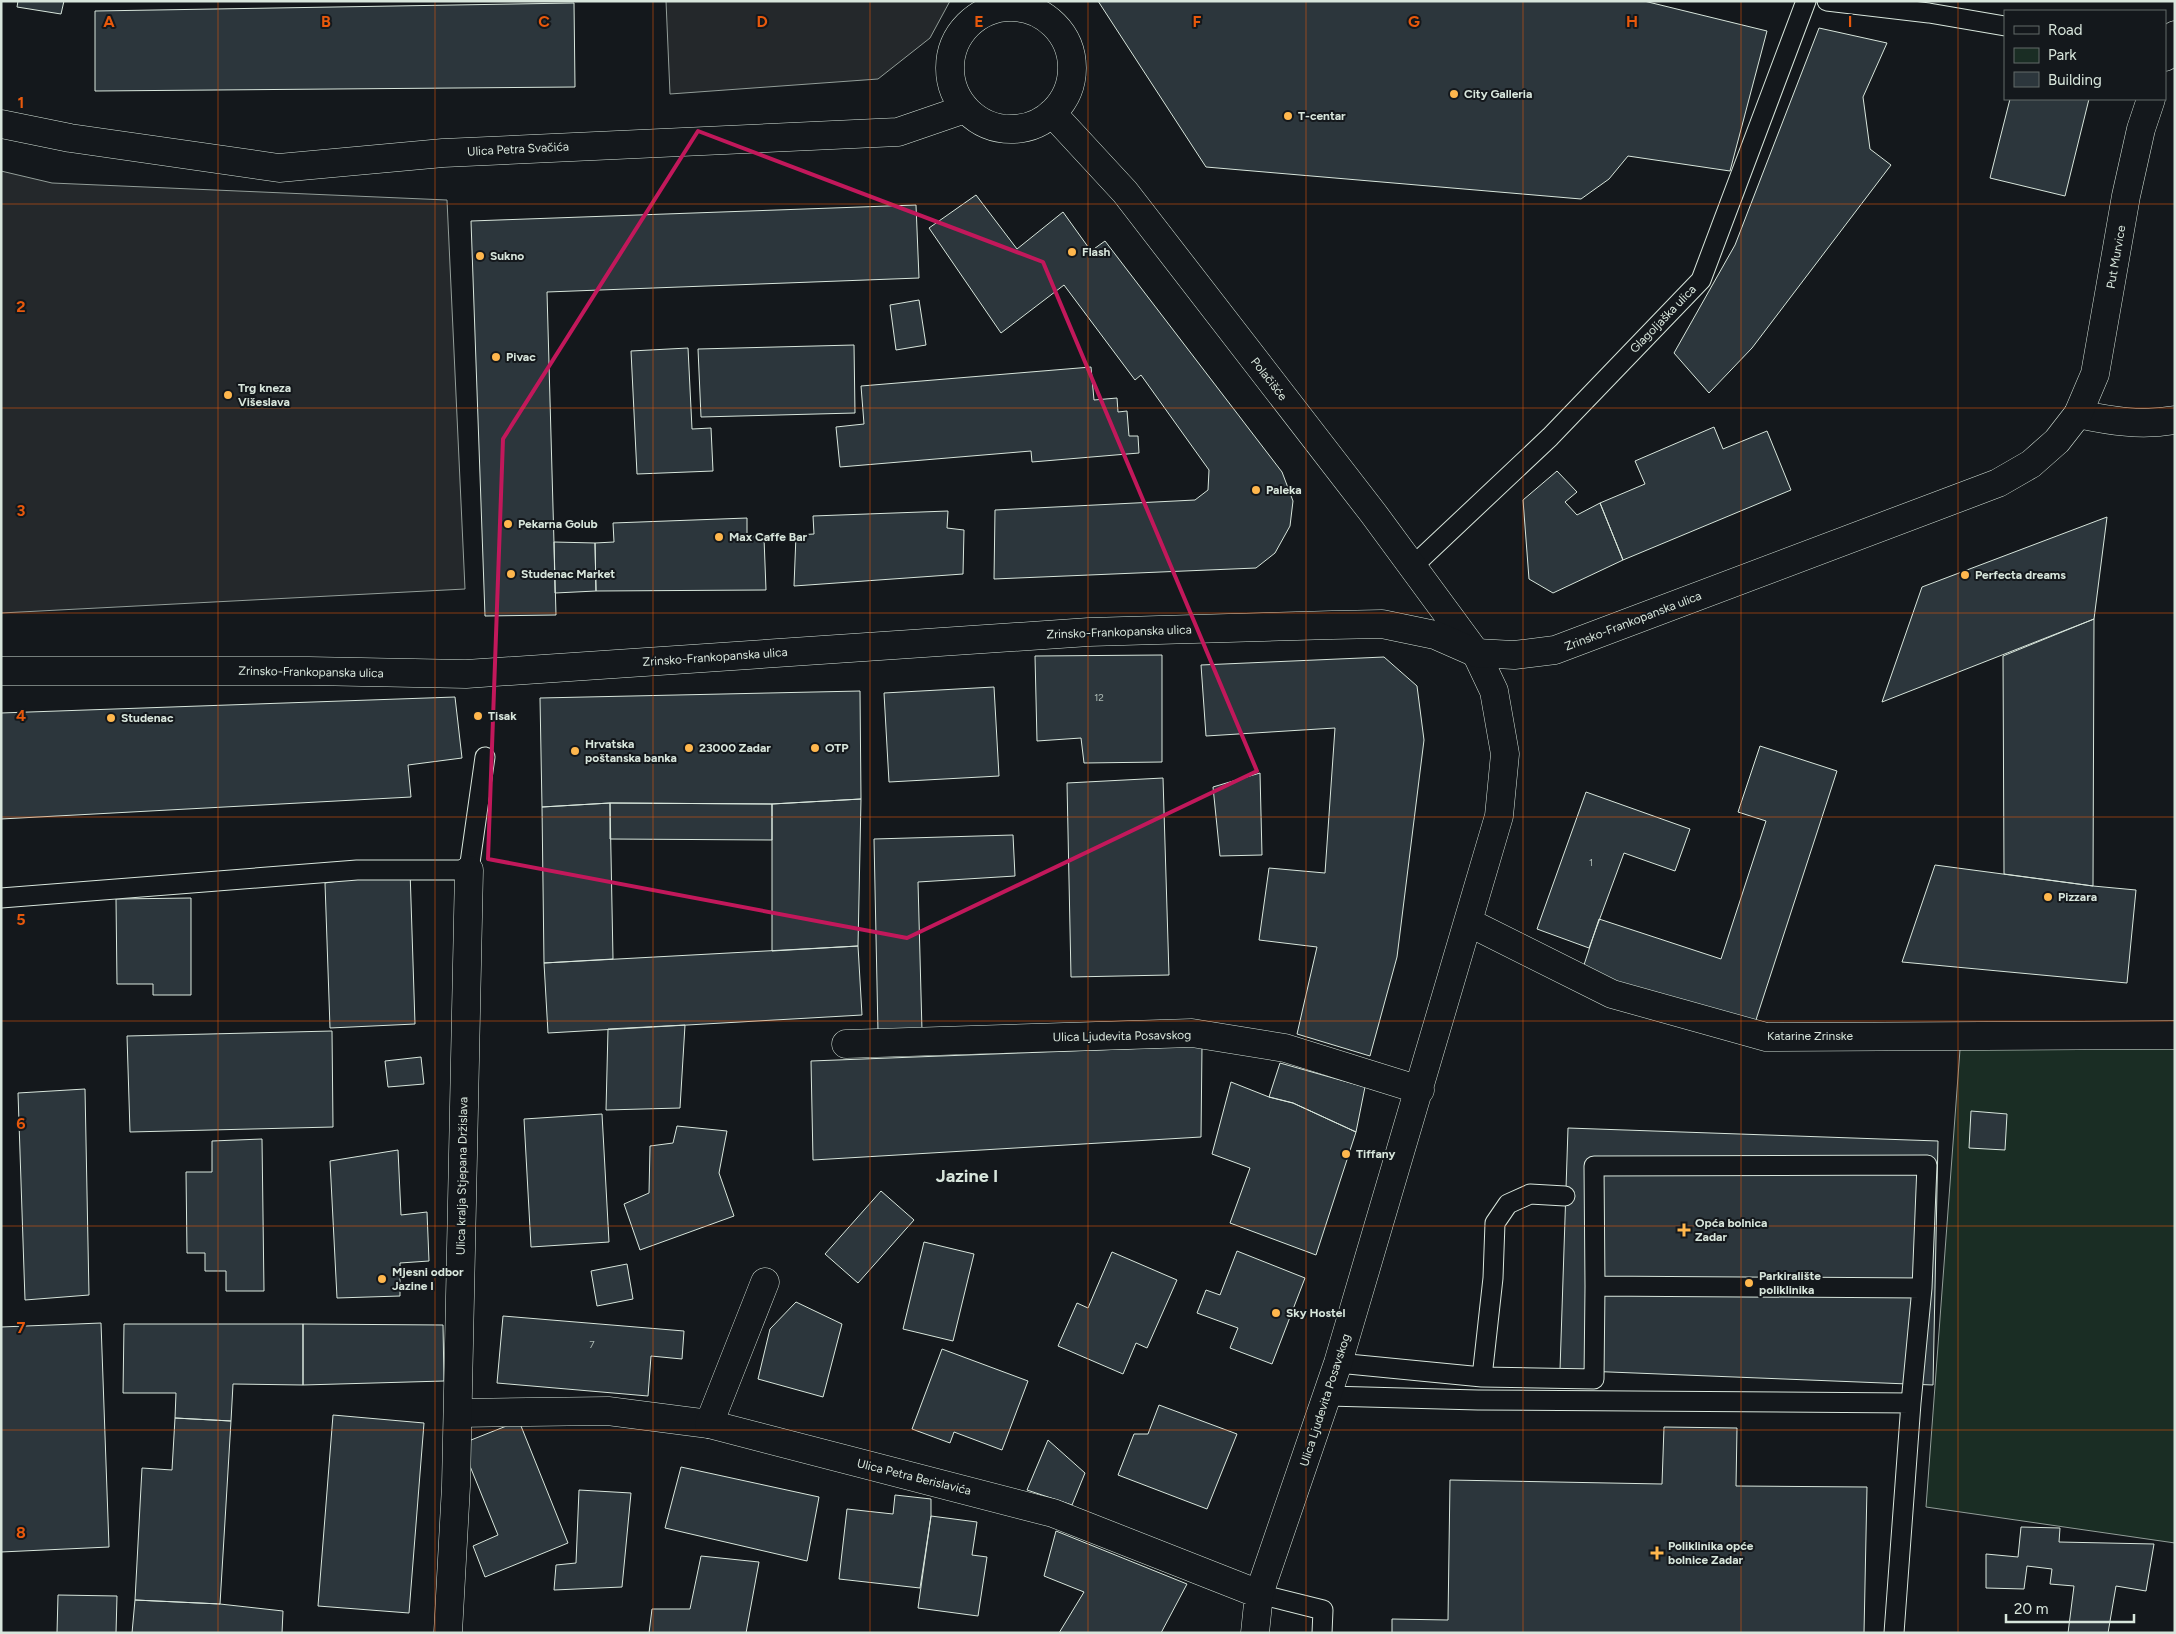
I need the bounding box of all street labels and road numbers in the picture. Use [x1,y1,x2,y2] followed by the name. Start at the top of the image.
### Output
[467,139,569,159] street label: Ulica Petra Svačića
[2104,224,2129,290] street label: Put Murvice
[1627,282,1699,356] street label: Glagoljaška ulica
[1248,355,1290,404] street label: Polačišće
[1563,588,1703,654] street label: Zrinsko-Frankopanska ulica
[1046,622,1192,642] street label: Zrinsko-Frankopanska ulica
[642,645,788,669] street label: Zrinsko-Frankopanska ulica
[238,664,384,680] street label: Zrinsko-Frankopanska ulica
[1053,1028,1191,1044] street label: Ulica Ljudevita Posavskog
[1767,1029,1853,1043] street label: Katarine Zrinske
[454,1097,470,1255] street label: Ulica kralja Stjepana Držislava
[1297,1332,1353,1468] street label: Ulica Ljudevita Posavskog
[855,1456,973,1498] street label: Ulica Petra Berislavića

